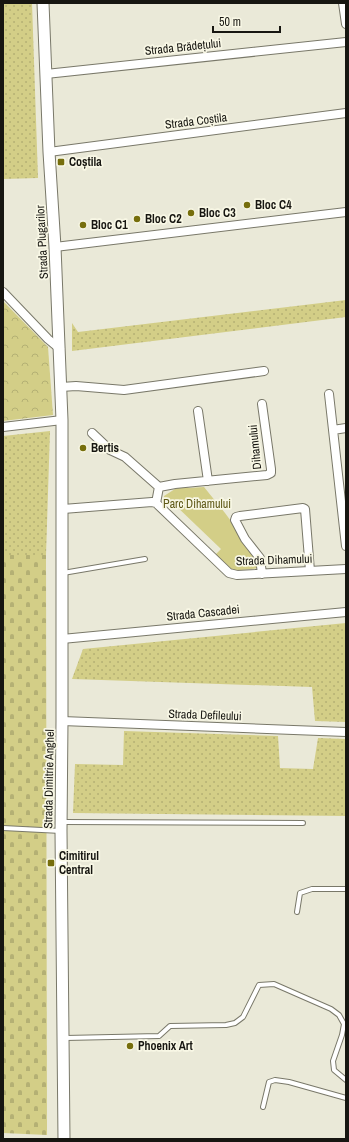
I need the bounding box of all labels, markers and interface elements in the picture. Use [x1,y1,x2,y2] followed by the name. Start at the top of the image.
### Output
[213,8,280,34] scale bar
[219,14,241,30] text: 50 m
[144,35,222,59] street label: Strada Brădețului
[164,109,228,133] street label: Strada Coștila
[69,154,102,170] place label: Coștila
[56,157,66,167] marker: Coștila
[255,197,292,213] place label: Bloc C4
[242,200,252,210] marker: Bloc C4
[32,204,52,279] street label: Strada Plugarilor
[199,205,236,221] place label: Bloc C3
[186,208,196,218] marker: Bloc C3
[145,211,182,227] place label: Bloc C2
[132,214,142,224] marker: Bloc C2
[91,217,128,233] place label: Bloc C1
[78,220,88,230] marker: Bloc C1
[245,424,265,470] street label: Dihamului
[91,440,119,456] place label: Bertis
[78,443,88,453] marker: Bertis
[163,496,231,512] park label: Parc Dihamului
[235,551,313,569] street label: Strada Dihamului
[166,601,240,625] street label: Strada Cascadei
[168,706,242,724] street label: Strada Defileului
[40,729,58,829] street label: Strada Dimitrie Anghel
[59,848,99,878] place label: Cimitirul Central
[46,858,56,868] marker: Cimitirul Central
[138,1038,194,1054] place label: Phoenix Art
[125,1041,135,1051] marker: Phoenix Art

